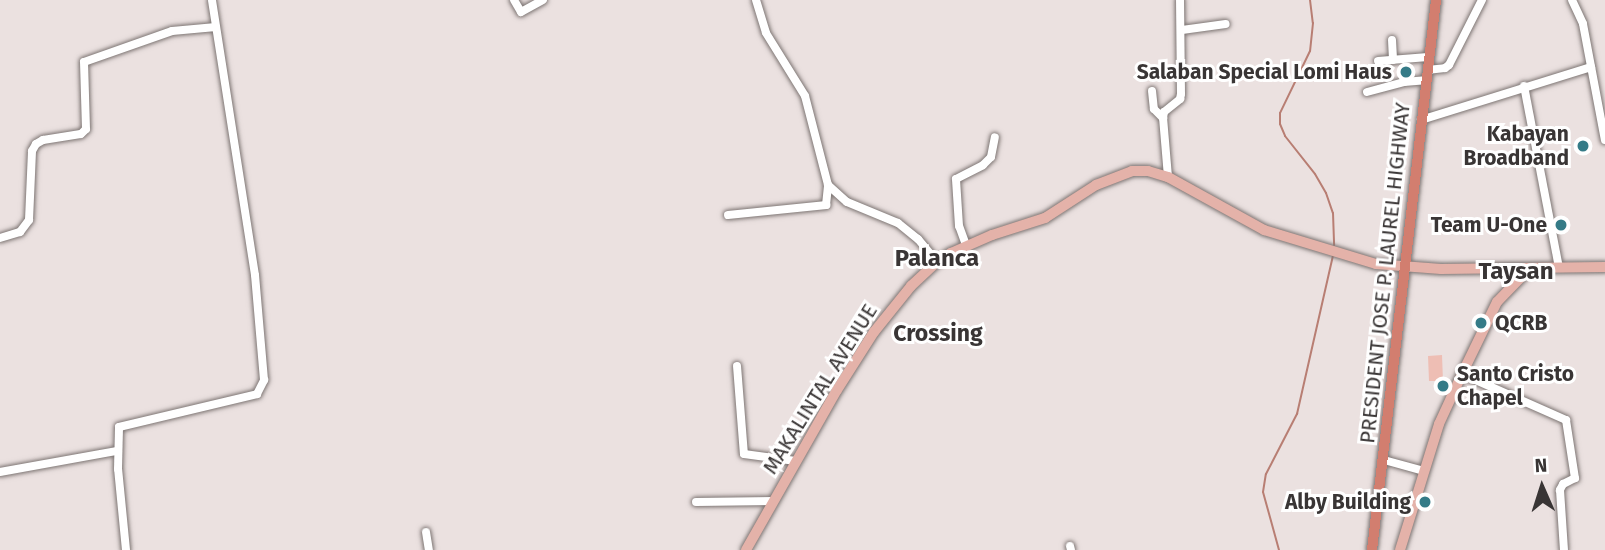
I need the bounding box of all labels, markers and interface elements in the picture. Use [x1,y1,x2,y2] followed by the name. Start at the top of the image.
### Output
[1137,59,1392,85] place label: Salaban Special Lomi Haus
[1398,64,1414,80] marker: Salaban Special Lomi Haus
[1355,101,1415,445] street label: PRESIDENT JOSE P. LAUREL HIGHWAY
[1464,121,1569,171] place label: Kabayan Broadband
[1575,138,1591,154] marker: Kabayan Broadband
[1431,212,1547,238] place label: Team U-One
[1553,217,1569,233] marker: Team U-One
[895,245,979,273] district label: Palanca
[1478,258,1554,286] district label: Taysan
[757,299,883,479] street label: MAKALINTAL AVENUE
[1495,310,1547,336] place label: QCRB
[1473,315,1489,331] marker: QCRB
[893,319,983,347] district label: Crossing
[1457,361,1574,411] place label: Santo Cristo Chapel
[1435,378,1451,394] marker: Santo Cristo Chapel
[1507,452,1577,522] north arrow
[1534,454,1548,477] text: N
[1285,489,1411,515] place label: Alby Building
[1417,494,1433,510] marker: Alby Building

